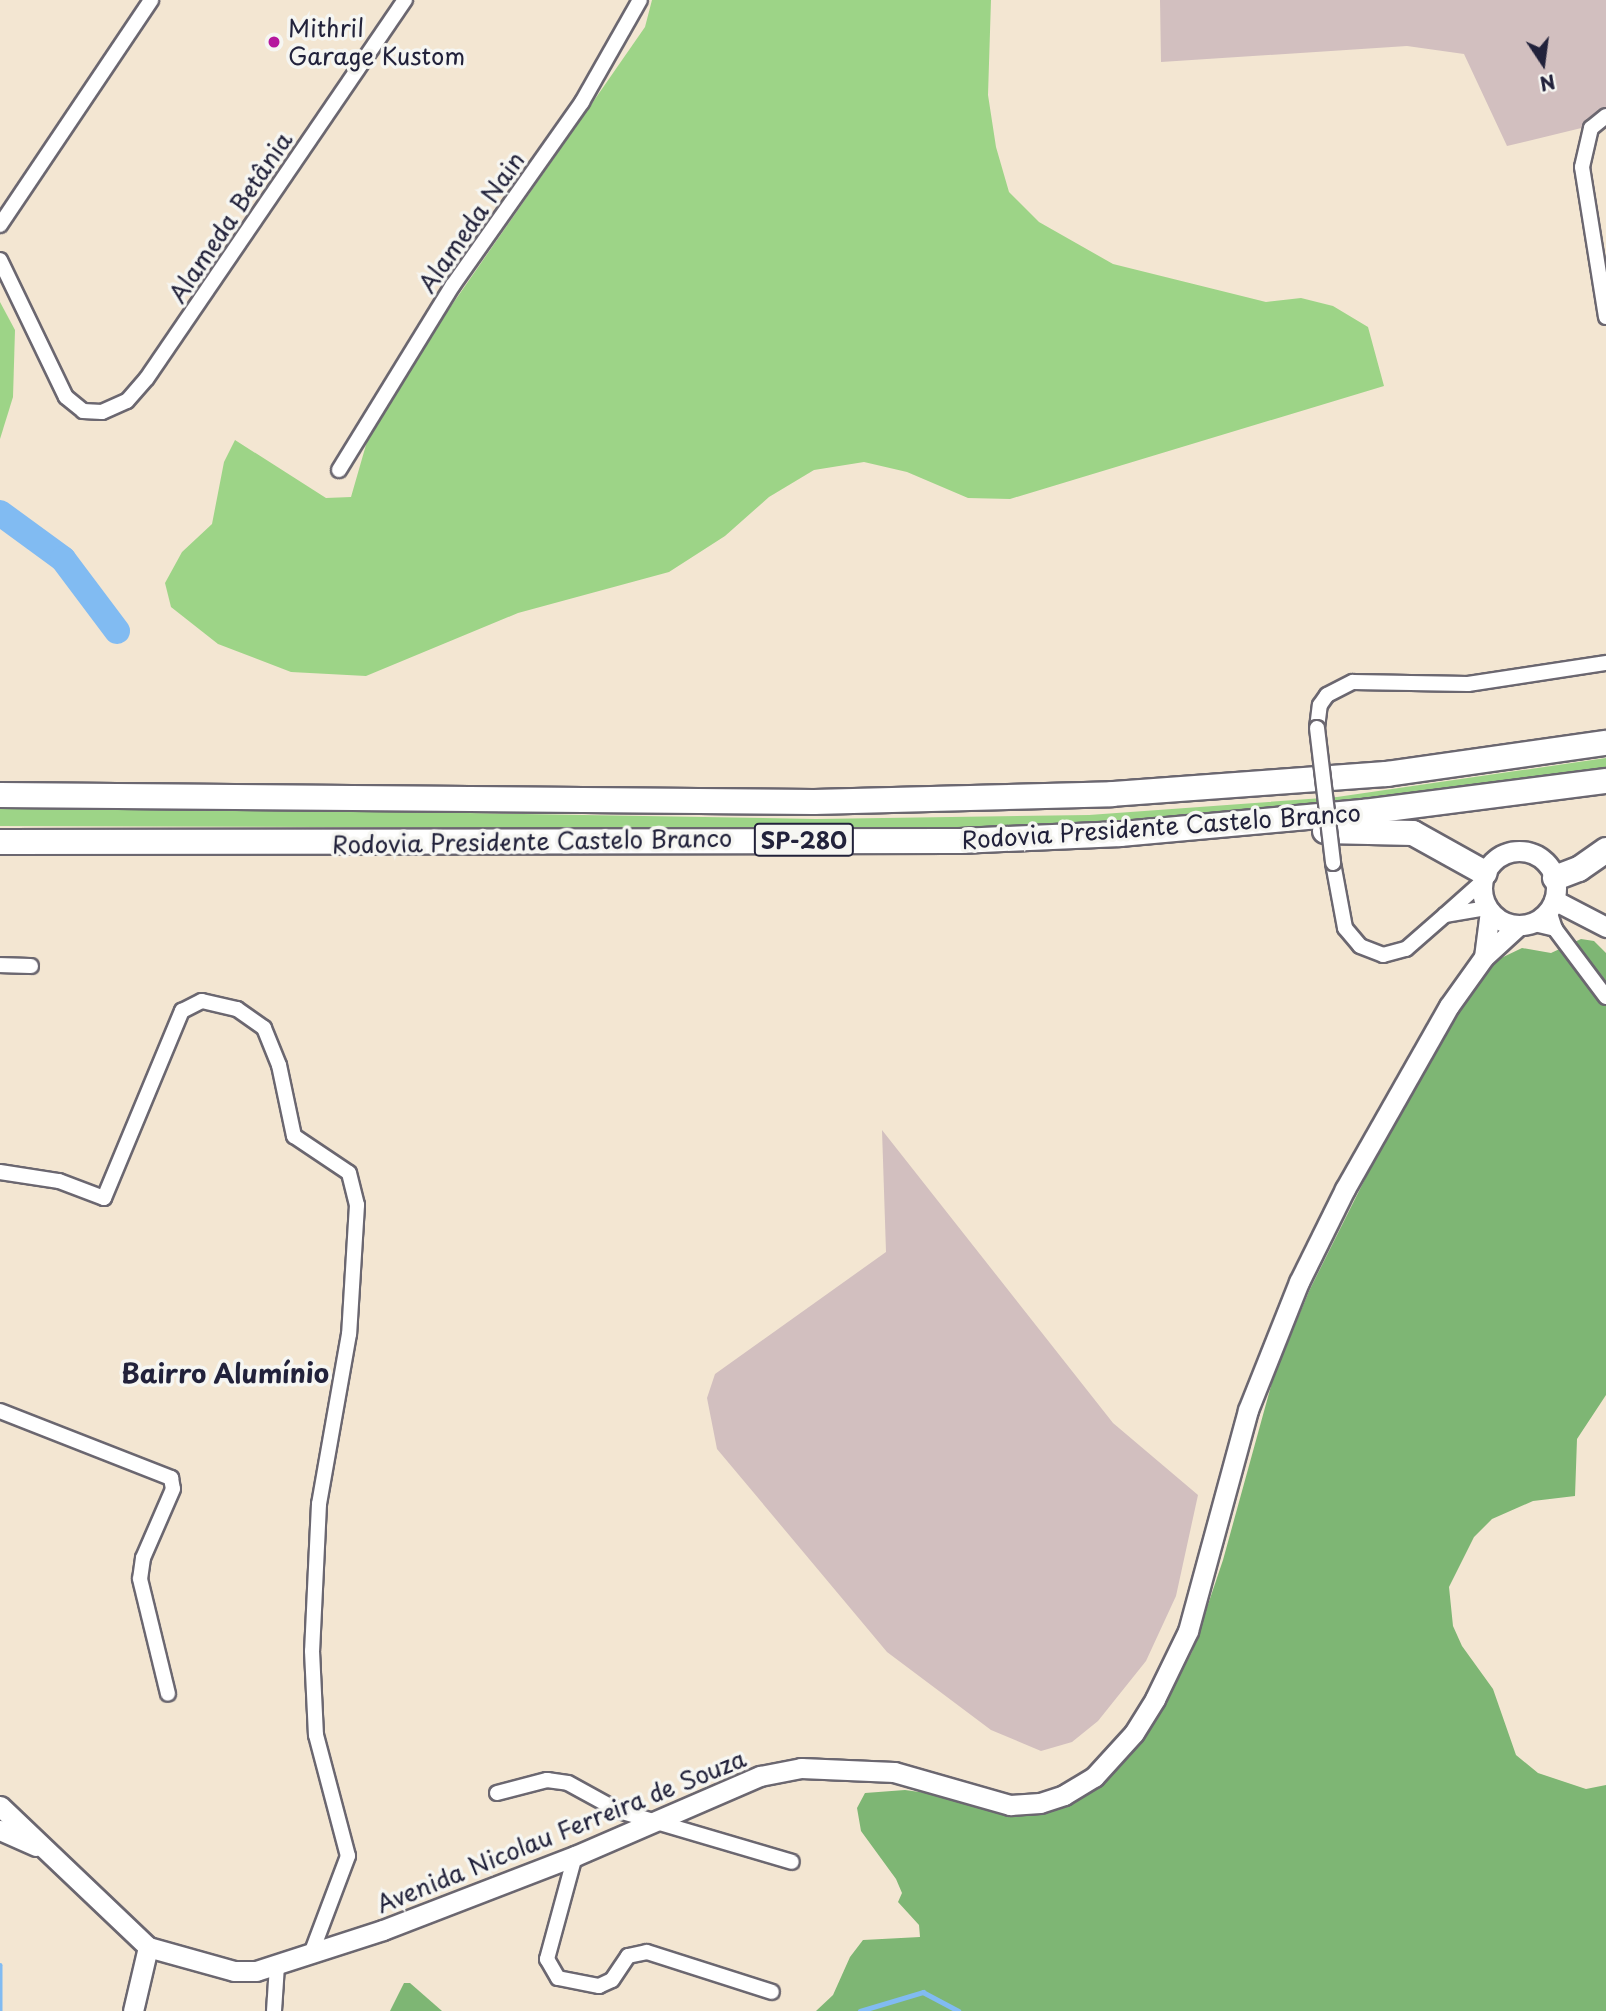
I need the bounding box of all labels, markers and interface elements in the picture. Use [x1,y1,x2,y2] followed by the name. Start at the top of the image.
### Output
[288,14,466,70] place label: Mithril Garage Kustom
[1508,28,1578,98] north arrow
[266,34,282,50] marker: Mithril Garage Kustom
[1537,68,1558,99] text: N
[162,126,298,308] street label: Alameda Betânia
[412,146,530,298] street label: Alameda Nain
[960,798,1362,854] street label: Rodovia Presidente Castelo Branco
[753,820,855,860] road number: SP-280
[332,823,732,859] street label: Rodovia Presidente Castelo Branco
[120,1357,330,1389] district label: Bairro Alumínio
[370,1743,752,1919] street label: Avenida Nicolau Ferreira de Souza

